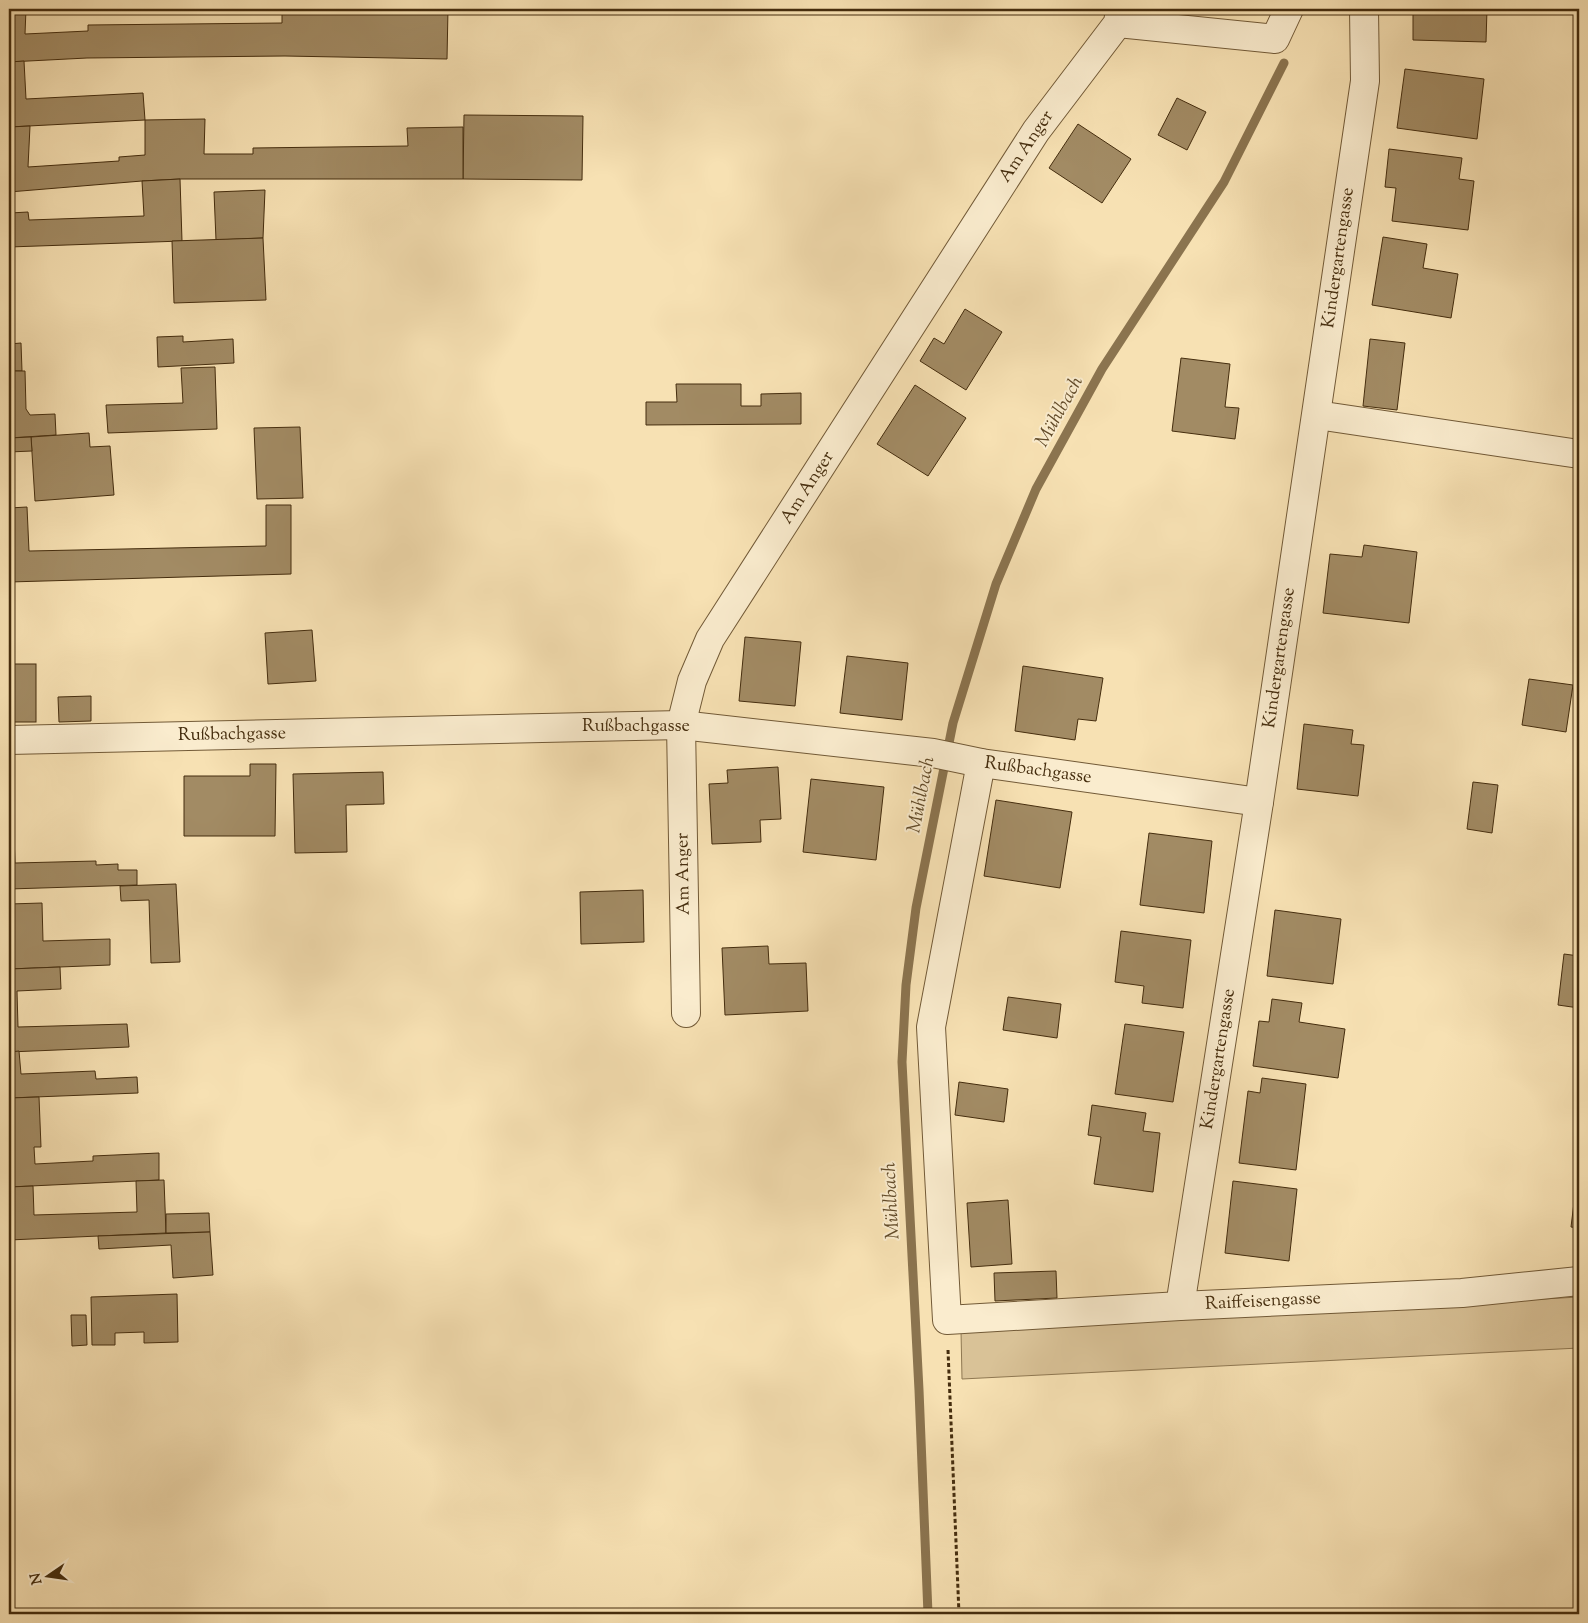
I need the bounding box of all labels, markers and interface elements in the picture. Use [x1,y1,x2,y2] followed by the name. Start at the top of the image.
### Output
[993,105,1061,188] street label: Am Anger
[1316,186,1362,330] street label: Kindergartengasse
[1030,371,1091,452] water label: Mühlbach
[775,446,841,530] street label: Am Anger
[1257,586,1303,730] street label: Kindergartengasse
[582,714,690,740] street label: Rußbachgasse
[178,721,286,749] street label: Rußbachgasse
[983,751,1093,791] street label: Rußbachgasse
[901,754,943,835] water label: Mühlbach
[670,832,698,915] street label: Am Anger
[1195,987,1243,1131] street label: Kindergartengasse
[876,1161,907,1240] water label: Mühlbach
[1204,1286,1322,1318] street label: Raiffeisengasse
[22,1550,72,1600] north arrow
[26,1571,48,1586] text: N

